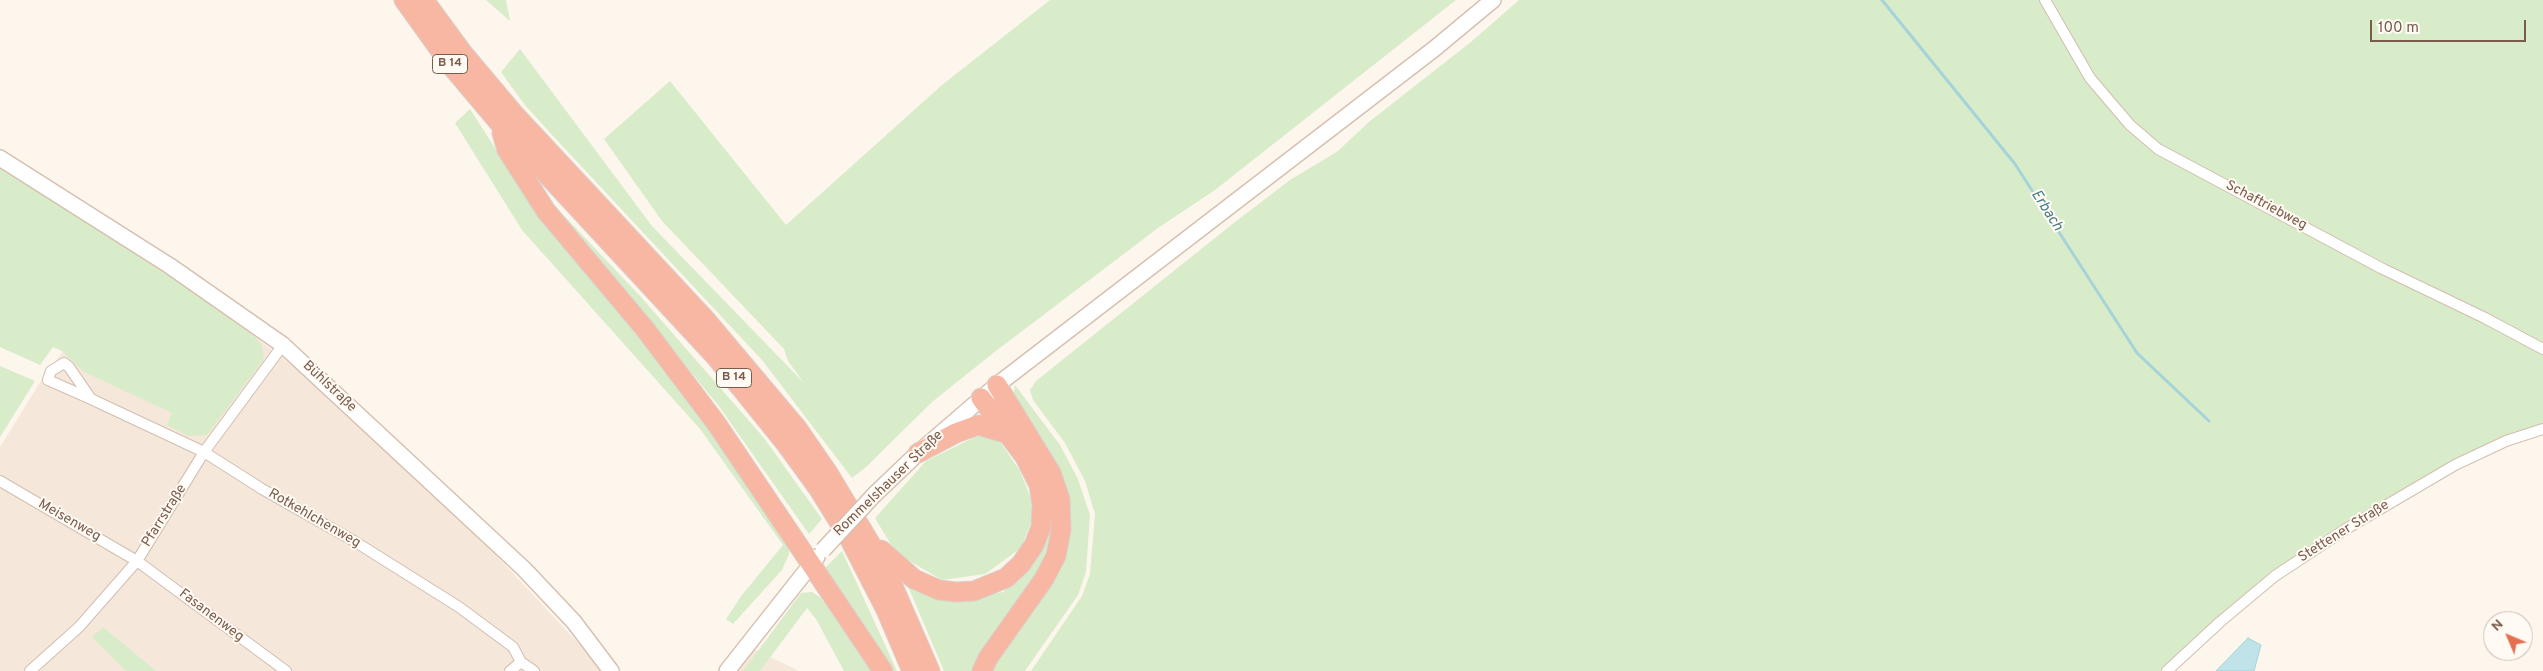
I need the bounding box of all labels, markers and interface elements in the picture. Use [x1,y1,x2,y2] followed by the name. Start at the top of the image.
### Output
[2373,10,2529,42] scale bar
[2378,19,2419,38] text: 100 m
[432,54,468,74] road number: B 14
[2222,178,2310,234] street label: Schaftriebweg
[2026,187,2066,235] water label: Erbach
[299,358,359,416] street label: Bühlstraße
[716,368,752,388] road number: B 14
[831,427,947,541] street label: Rommelshauser Straße
[139,482,191,550] street label: Pfarrstraße
[265,486,363,552] street label: Rotkehlchenweg
[35,496,103,546] street label: Meisenweg
[2295,497,2393,567] street label: Stettener Straße
[175,586,247,646] street label: Fasanenweg
[2483,611,2533,661] north arrow
[2488,616,2507,635] text: N

